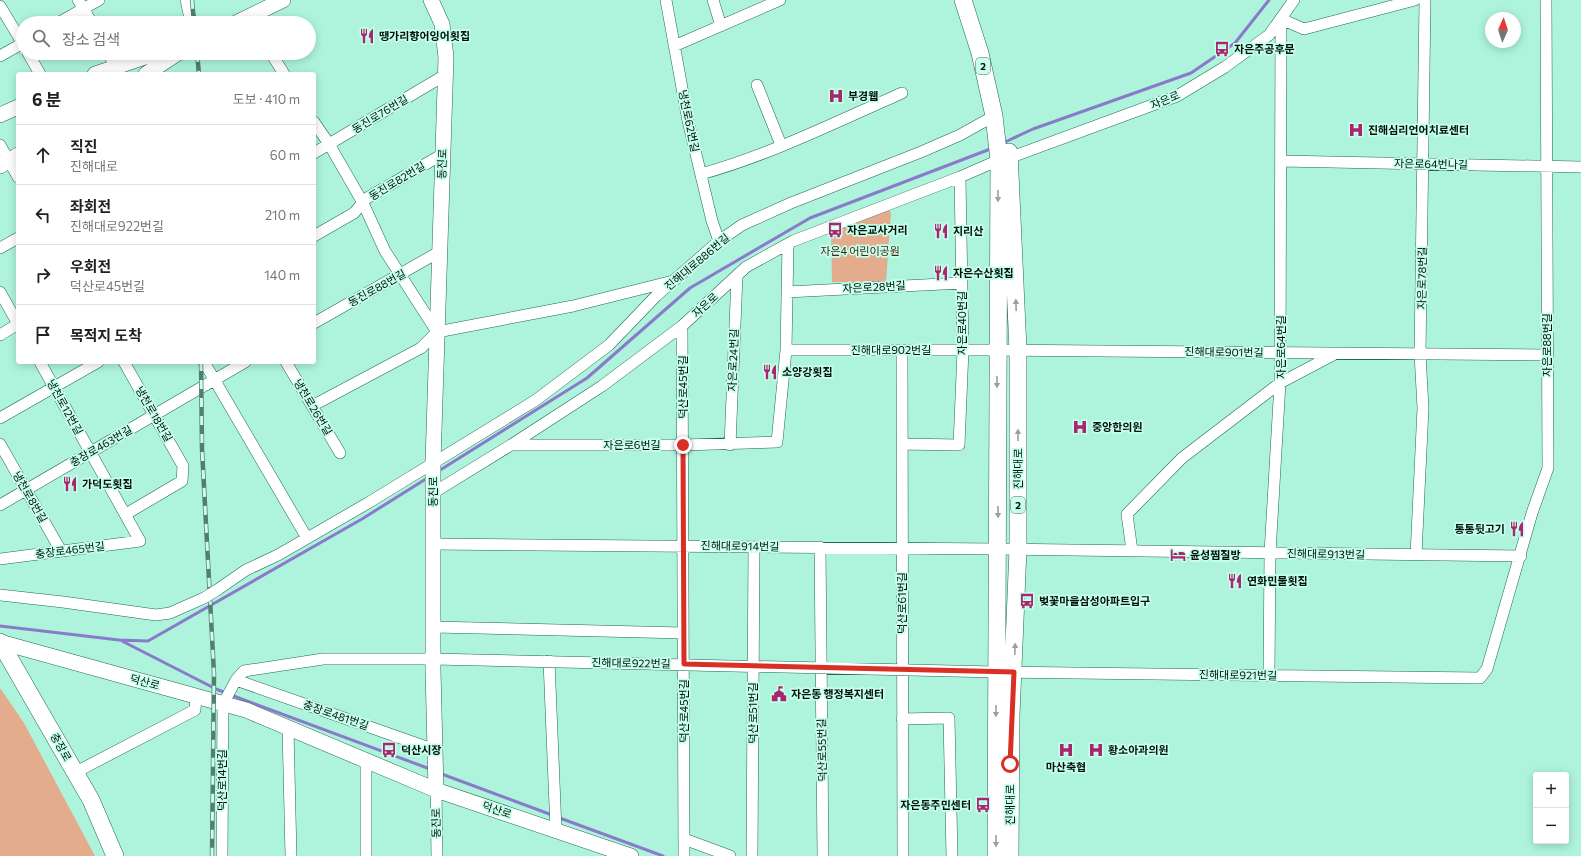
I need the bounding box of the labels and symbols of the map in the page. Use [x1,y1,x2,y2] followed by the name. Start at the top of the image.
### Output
[1485,12,1521,48] north arrow
[358,27,376,45] restaurant icon: 땡가리향어잉어횟집
[379,29,470,42] place label: 땡가리향어잉어횟집
[1213,40,1231,58] bus stop icon: 자은주공후문
[1234,42,1295,55] place label: 자은주공후문
[976,58,990,74] road number: 2
[827,87,845,105] hospital icon: 부경웹
[1148,88,1181,111] street label: 자은로
[677,89,702,153] street label: 냉천로62번길
[848,89,878,102] place label: 부경웹
[349,92,410,135] street label: 동진로76번길
[1347,121,1365,139] hospital icon: 진해심리언어치료센터
[1368,123,1469,136] place label: 진해심리언어치료센터
[434,149,449,179] street label: 동진로
[1394,156,1468,171] street label: 자은로64번나길
[366,159,427,202] street label: 동진로82번길
[995,190,1001,203] one-way arrow
[826,221,844,239] bus stop icon: 자은교사거리
[932,222,950,240] restaurant icon: 지리산
[847,223,908,236] place label: 자은교사거리
[953,224,983,237] place label: 지리산
[662,231,732,293] street label: 진해대로886번길
[820,244,900,257] park label: 자은4 어린이공원
[1414,246,1429,310] street label: 자은로78번길
[932,264,950,282] restaurant icon: 자은수산횟집
[346,266,408,309] street label: 동진로88번길
[953,266,1014,279] place label: 자은수산횟집
[842,278,906,295] street label: 자은로28번길
[689,290,720,320] street label: 자은로
[955,291,968,355] street label: 자은로40번길
[1013,298,1019,311] one-way arrow
[1540,313,1553,377] street label: 자은로88번길
[1274,315,1287,379] street label: 자은로64번길
[725,328,740,392] street label: 자은로24번길
[851,343,931,356] street label: 진해대로902번길
[1184,344,1264,359] street label: 진해대로901번길
[676,355,689,419] street label: 덕산로45번길
[761,363,779,381] restaurant icon: 소양강횟집
[782,365,833,378] place label: 소양강횟집
[292,376,335,437] street label: 냉천로26번길
[994,376,1000,389] one-way arrow
[45,377,86,437] street label: 냉천로12번길
[133,384,176,444] street label: 냉천로18번길
[1071,418,1089,436] hospital icon: 중앙한의원
[1092,420,1143,433] place label: 중앙한의원
[67,422,134,469] street label: 충장로463번길
[1015,428,1021,441] one-way arrow
[674,436,692,454] route end
[603,438,661,451] street label: 자은로6번길
[1011,449,1024,489] street label: 진해대로
[10,469,50,525] street label: 냉천로8번길
[61,475,79,493] restaurant icon: 가덕도횟집
[82,477,133,490] place label: 가덕도횟집
[426,477,439,507] street label: 동진로
[1011,497,1025,513] road number: 2
[995,506,1001,519] one-way arrow
[1508,520,1526,538] restaurant icon: 통통뒷고기
[1454,522,1505,535] place label: 통통뒷고기
[701,538,779,553] street label: 진해대로914번길
[34,539,106,560] street label: 충장로465번길
[1169,546,1187,564] hotel icon: 윤성찜질방
[1287,546,1365,561] street label: 진해대로913번길
[1190,548,1241,561] place label: 윤성찜질방
[895,572,908,634] street label: 덕산로61번길
[1226,572,1244,590] restaurant icon: 연화민물횟집
[1247,574,1308,587] place label: 연화민물횟집
[1018,592,1036,610] bus stop icon: 벚꽃마을삼성아파트입구
[1039,594,1150,607] place label: 벚꽃마을삼성아파트입구
[1011,643,1018,655] one-way arrow
[591,655,671,670] street label: 진해대로922번길
[1199,667,1277,682] street label: 진해대로921번길
[129,671,161,692] street label: 덕산로
[677,679,690,743] street label: 덕산로45번길
[746,682,759,744] street label: 덕산로51번길
[770,685,788,703] public building icon: 자은동 행정복지센터
[791,687,884,700] place label: 자은동 행정복지센터
[302,697,371,732] street label: 충장로481번길
[993,705,999,718] one-way arrow
[814,718,829,782] street label: 덕산로55번길
[48,730,75,763] street label: 충장로
[380,741,398,759] bus stop icon: 덕산시장
[1057,741,1075,759] hospital icon: 마산축협
[1087,741,1105,759] hospital icon: 황소아과의원
[401,743,441,756] place label: 덕산시장
[1108,743,1169,756] place label: 황소아과의원
[215,749,228,811] street label: 덕산로14번길
[1001,755,1019,773] route start
[1046,760,1086,773] place label: 마산축협
[1003,785,1016,825] street label: 진해대로
[974,796,992,814] bus stop icon: 자은동주민센터
[900,798,971,811] place label: 자은동주민센터
[481,799,514,820] street label: 덕산로
[429,808,442,838] street label: 동진로
[993,835,999,848] one-way arrow

